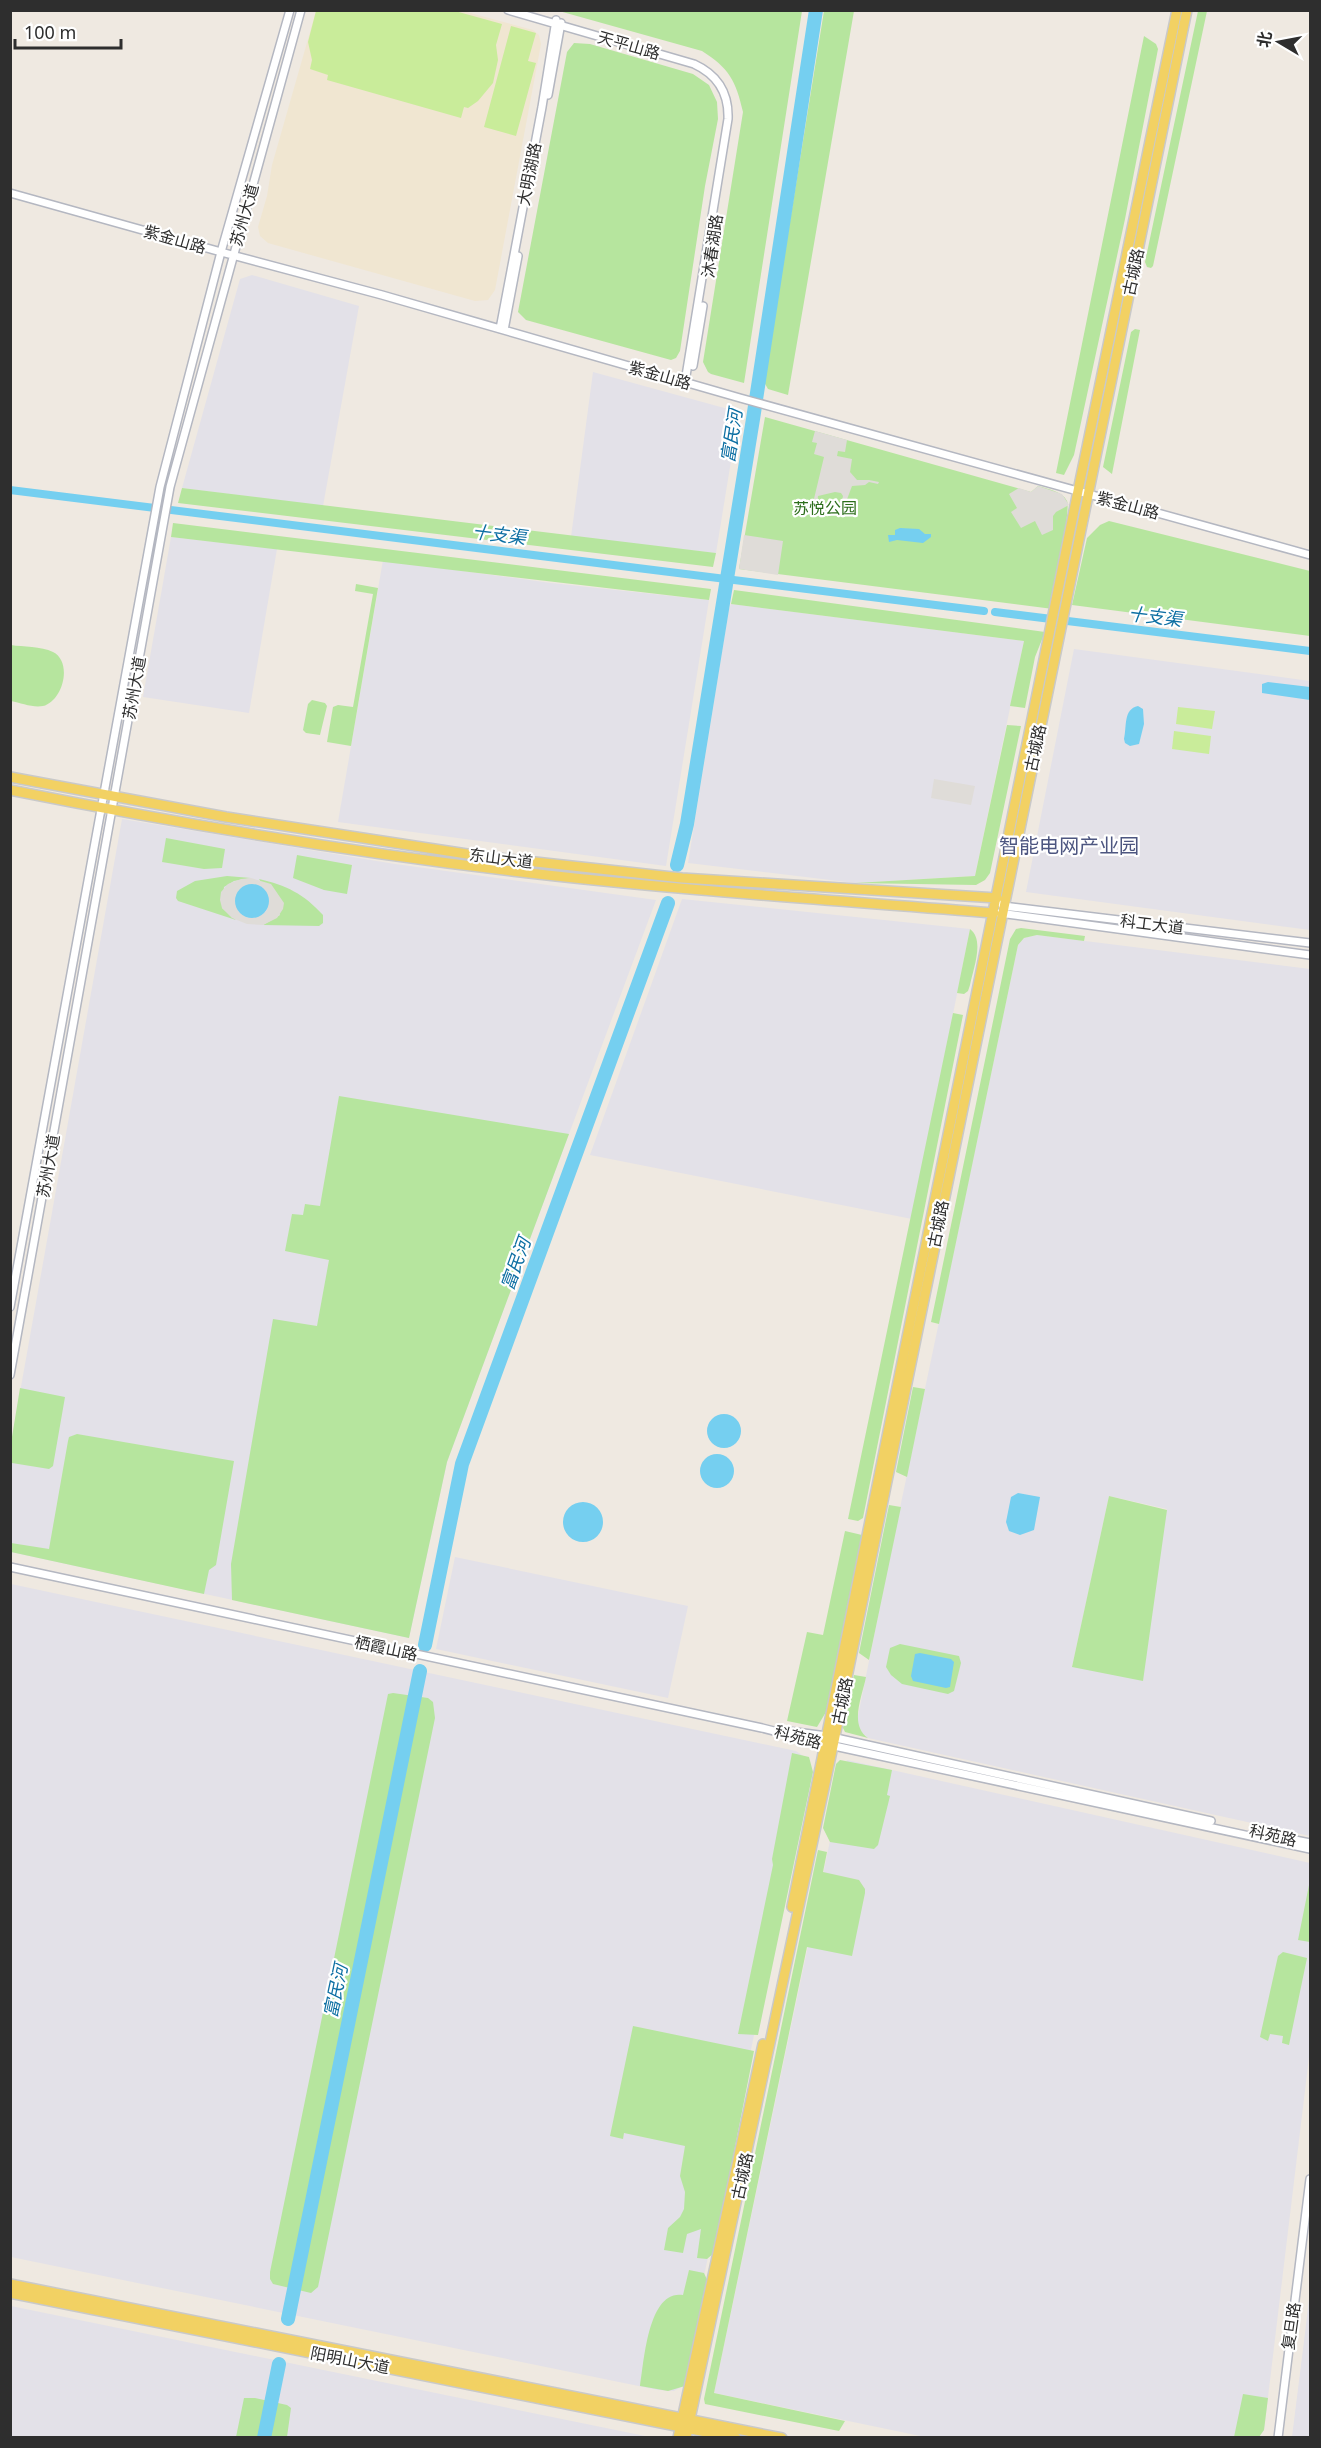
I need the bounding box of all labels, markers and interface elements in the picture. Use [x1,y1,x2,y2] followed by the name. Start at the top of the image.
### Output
[15,12,122,50] scale bar
[1249,12,1309,72] north arrow
[24,20,76,44] text: 100 m
[595,26,663,64] street label: 天平山路
[1252,30,1276,49] text: 北
[512,140,546,208] street label: 大明湖路
[225,181,263,249] street label: 苏州大道
[697,213,727,279] street label: 沐春湖路
[141,220,209,258] street label: 紫金山路
[1117,246,1149,298] street label: 古城路
[626,356,694,394] street label: 紫金山路
[715,404,748,464] water label: 富民河
[1094,486,1162,524] street label: 紫金山路
[793,497,857,519] park label: 苏悦公园
[471,519,530,550] water label: 十支渠
[1127,601,1186,632] water label: 十支渠
[118,655,150,721] street label: 苏州大道
[1019,722,1051,774] street label: 古城路
[999,832,1139,859] district label: 智能电网产业园
[468,843,534,873] street label: 东山大道
[1119,909,1185,939] street label: 科工大道
[32,1133,64,1199] street label: 苏州大道
[923,1198,953,1250] street label: 古城路
[495,1231,537,1293] water label: 富民河
[352,1631,420,1665] street label: 栖霞山路
[827,1675,857,1727] street label: 古城路
[772,1720,824,1754] street label: 科苑路
[1247,1819,1299,1851] street label: 科苑路
[318,1959,353,2020] water label: 富民河
[726,2150,758,2202] street label: 古城路
[1277,2301,1305,2351] street label: 复旦路
[309,2342,391,2378] street label: 阳明山大道

